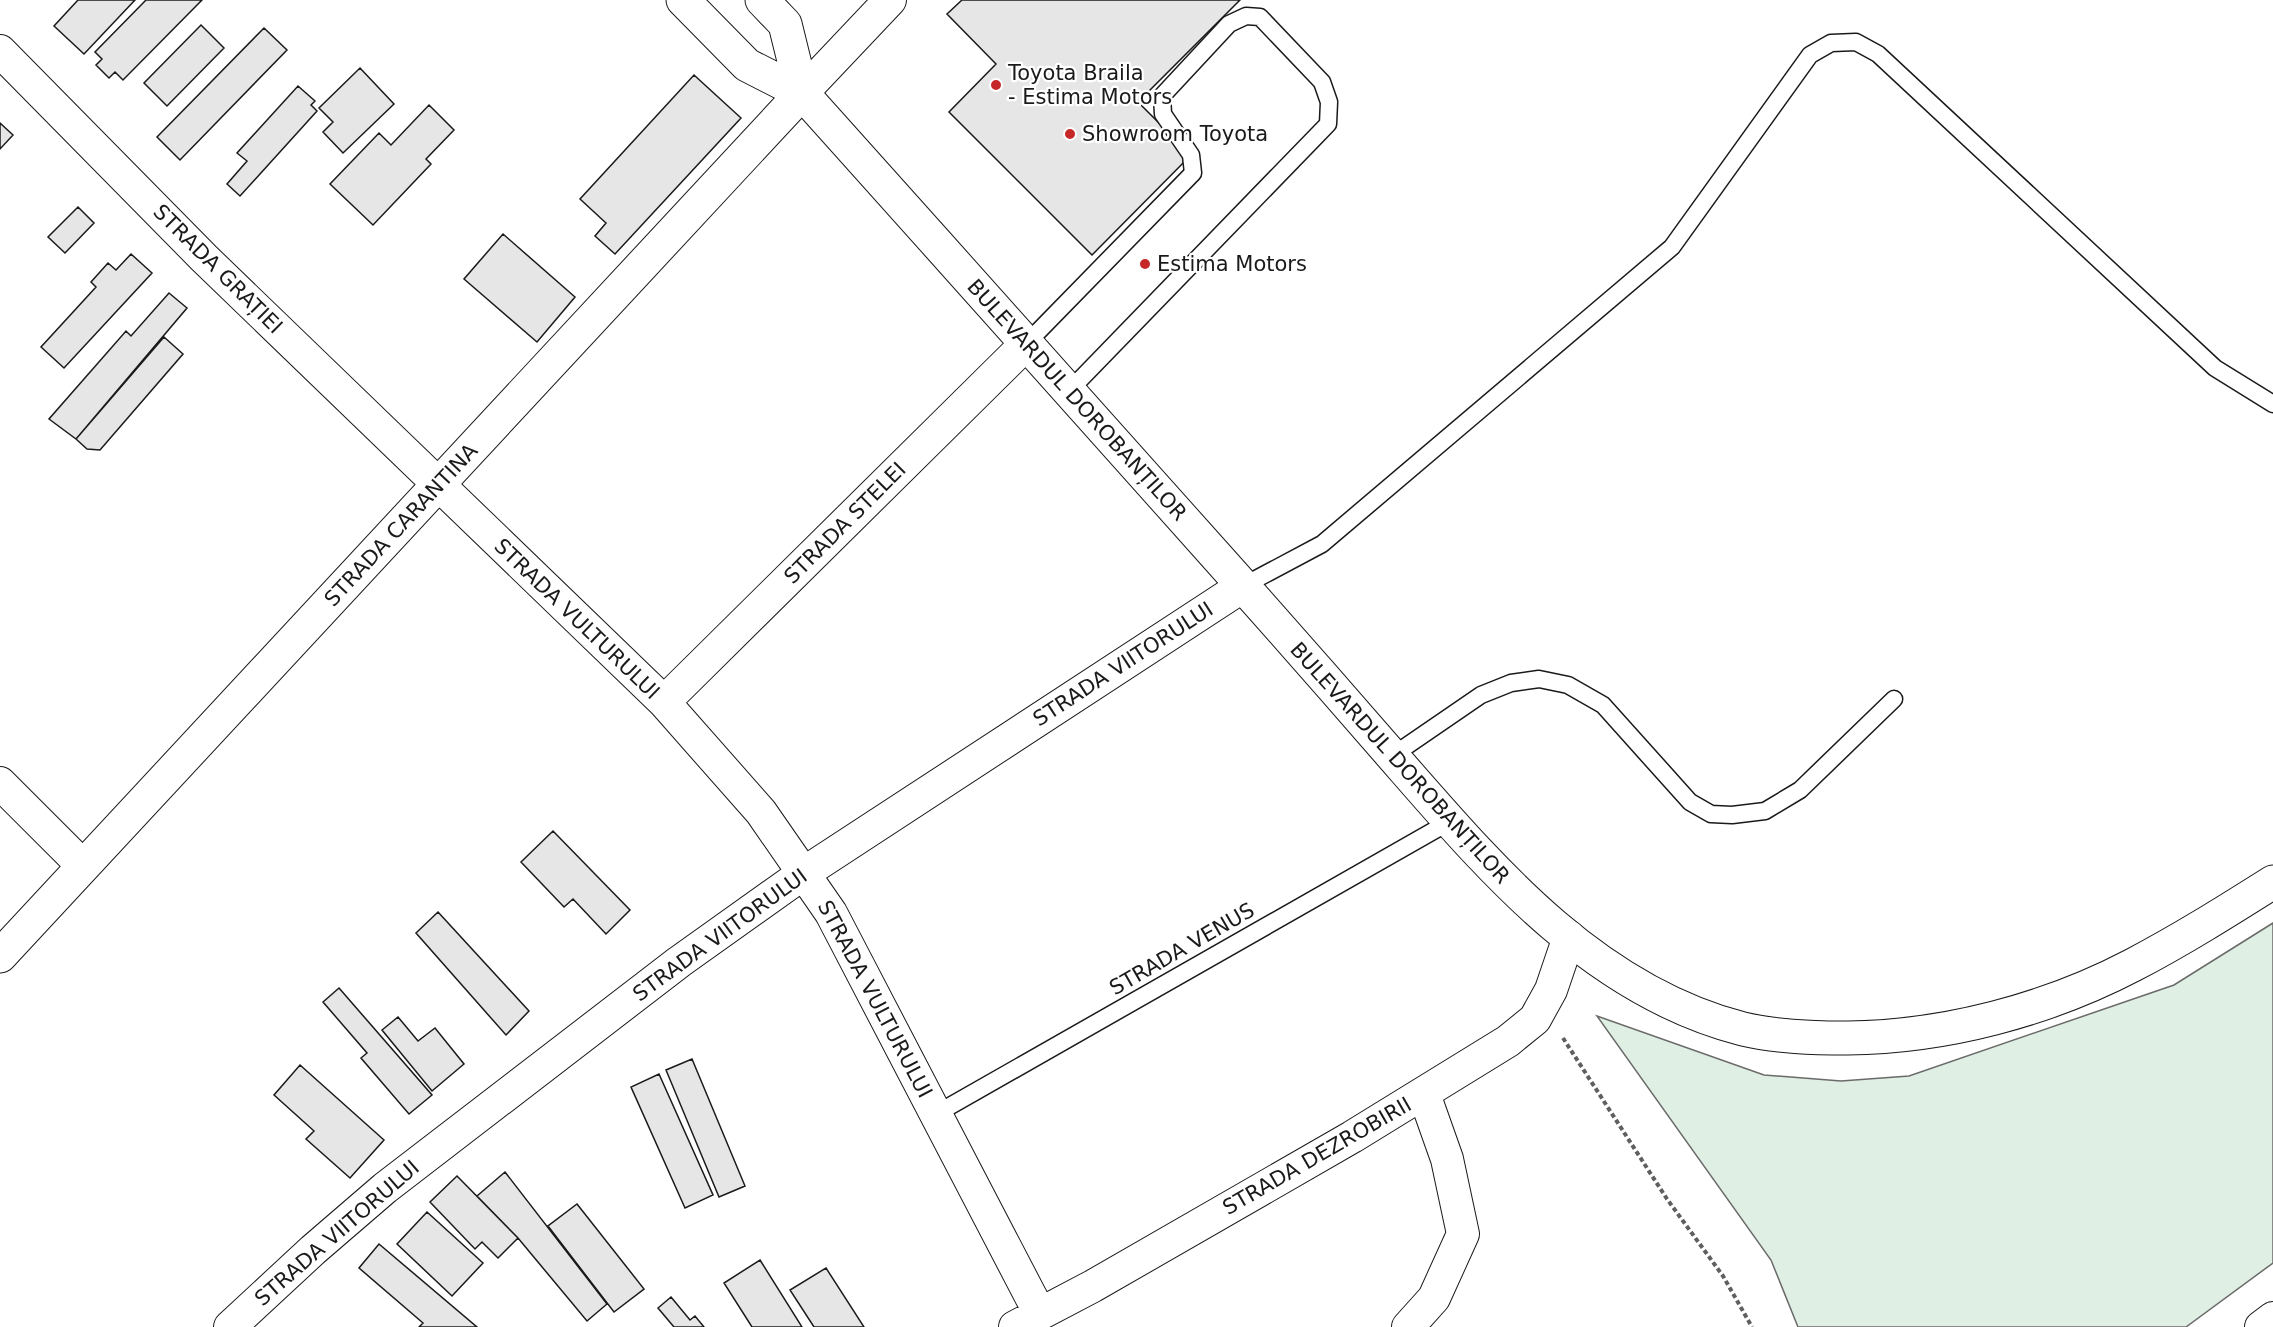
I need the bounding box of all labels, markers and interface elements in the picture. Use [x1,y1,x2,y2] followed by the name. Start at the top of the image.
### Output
[1007,61,1172,109] place label: Toyota Braila - Estima Motors
[989,78,1003,92] marker: Toyota Braila - Estima Motors
[1082,122,1268,146] place label: Showroom Toyota
[1063,127,1077,141] marker: Showroom Toyota
[149,200,287,338] street label: STRADA GRAȚIEI
[1157,252,1307,276] place label: Estima Motors
[1138,257,1152,271] marker: Estima Motors
[962,275,1192,525] street label: BULEVARDUL DOROBANȚILOR
[320,438,483,611] street label: STRADA CARANTINA
[779,457,911,589] street label: STRADA STELEI
[490,534,664,704] street label: STRADA VULTURULUI
[1029,597,1217,731] street label: STRADA VIITORULUI
[1285,638,1515,888] street label: BULEVARDUL DOROBANȚILOR
[628,864,812,1006] street label: STRADA VIITORULUI
[813,896,937,1102] street label: STRADA VULTURULUI
[1105,898,1259,1000] street label: STRADA VENUS
[1218,1092,1416,1220] street label: STRADA DEZROBIRII
[250,1155,424,1311] street label: STRADA VIITORULUI

